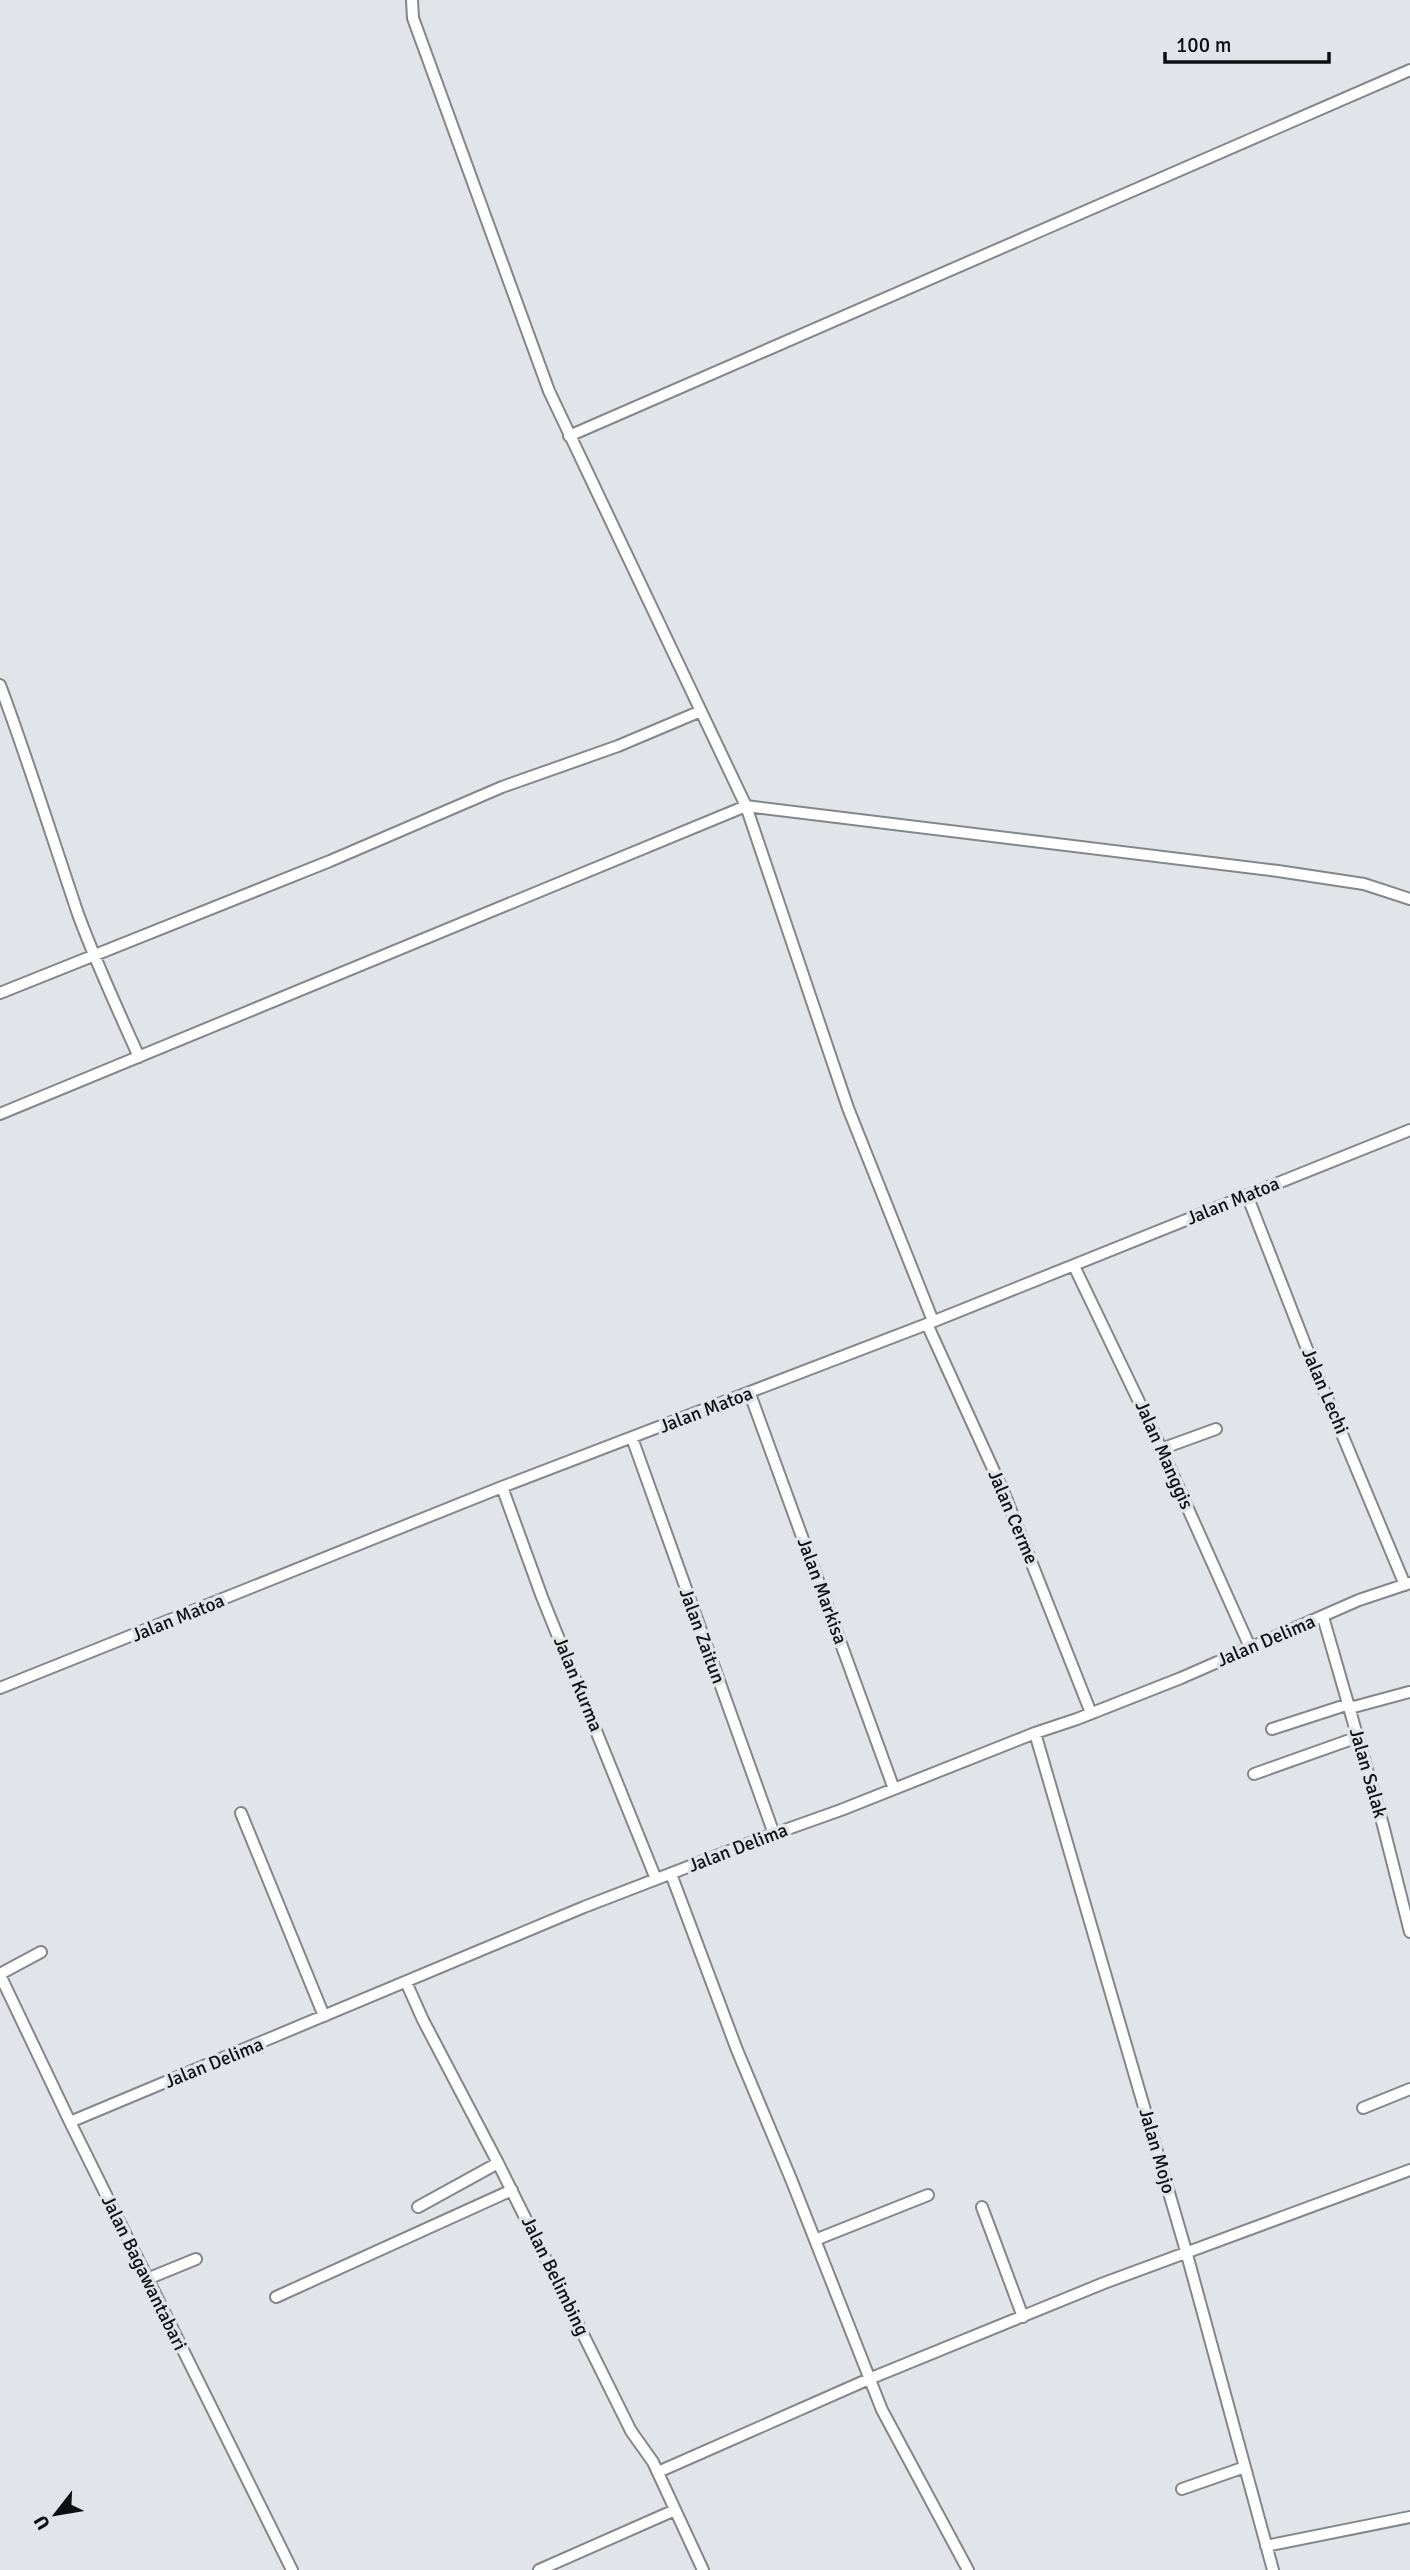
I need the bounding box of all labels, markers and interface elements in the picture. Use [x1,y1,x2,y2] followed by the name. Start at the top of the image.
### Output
[1165,21,1330,65] scale bar
[1176,32,1231,58] text: 100 m
[1183,1171,1283,1231] street label: Jalan Matoa
[1296,1345,1354,1437] street label: Jalan Lechi
[656,1381,756,1439] street label: Jalan Matoa
[1129,1397,1199,1513] street label: Jalan Manggis
[982,1466,1044,1568] street label: Jalan Cerme
[792,1534,852,1648] street label: Jalan Markisa
[674,1585,730,1687] street label: Jalan Zaitun
[128,1588,228,1648] street label: Jalan Matoa
[1213,1610,1319,1672] street label: Jalan Delima
[548,1633,608,1735] street label: Jalan Kurma
[1344,1725,1392,1821] street label: Jalan Salak
[685,1818,791,1878] street label: Jalan Delima
[161,2032,267,2094] street label: Jalan Delima
[1133,2105,1181,2197] street label: Jalan Mojo
[96,2191,192,2355] street label: Jalan Bagawantabari
[516,2212,594,2340] street label: Jalan Belimbing
[21,2479,91,2549] north arrow
[29,2511,56,2534] text: U

